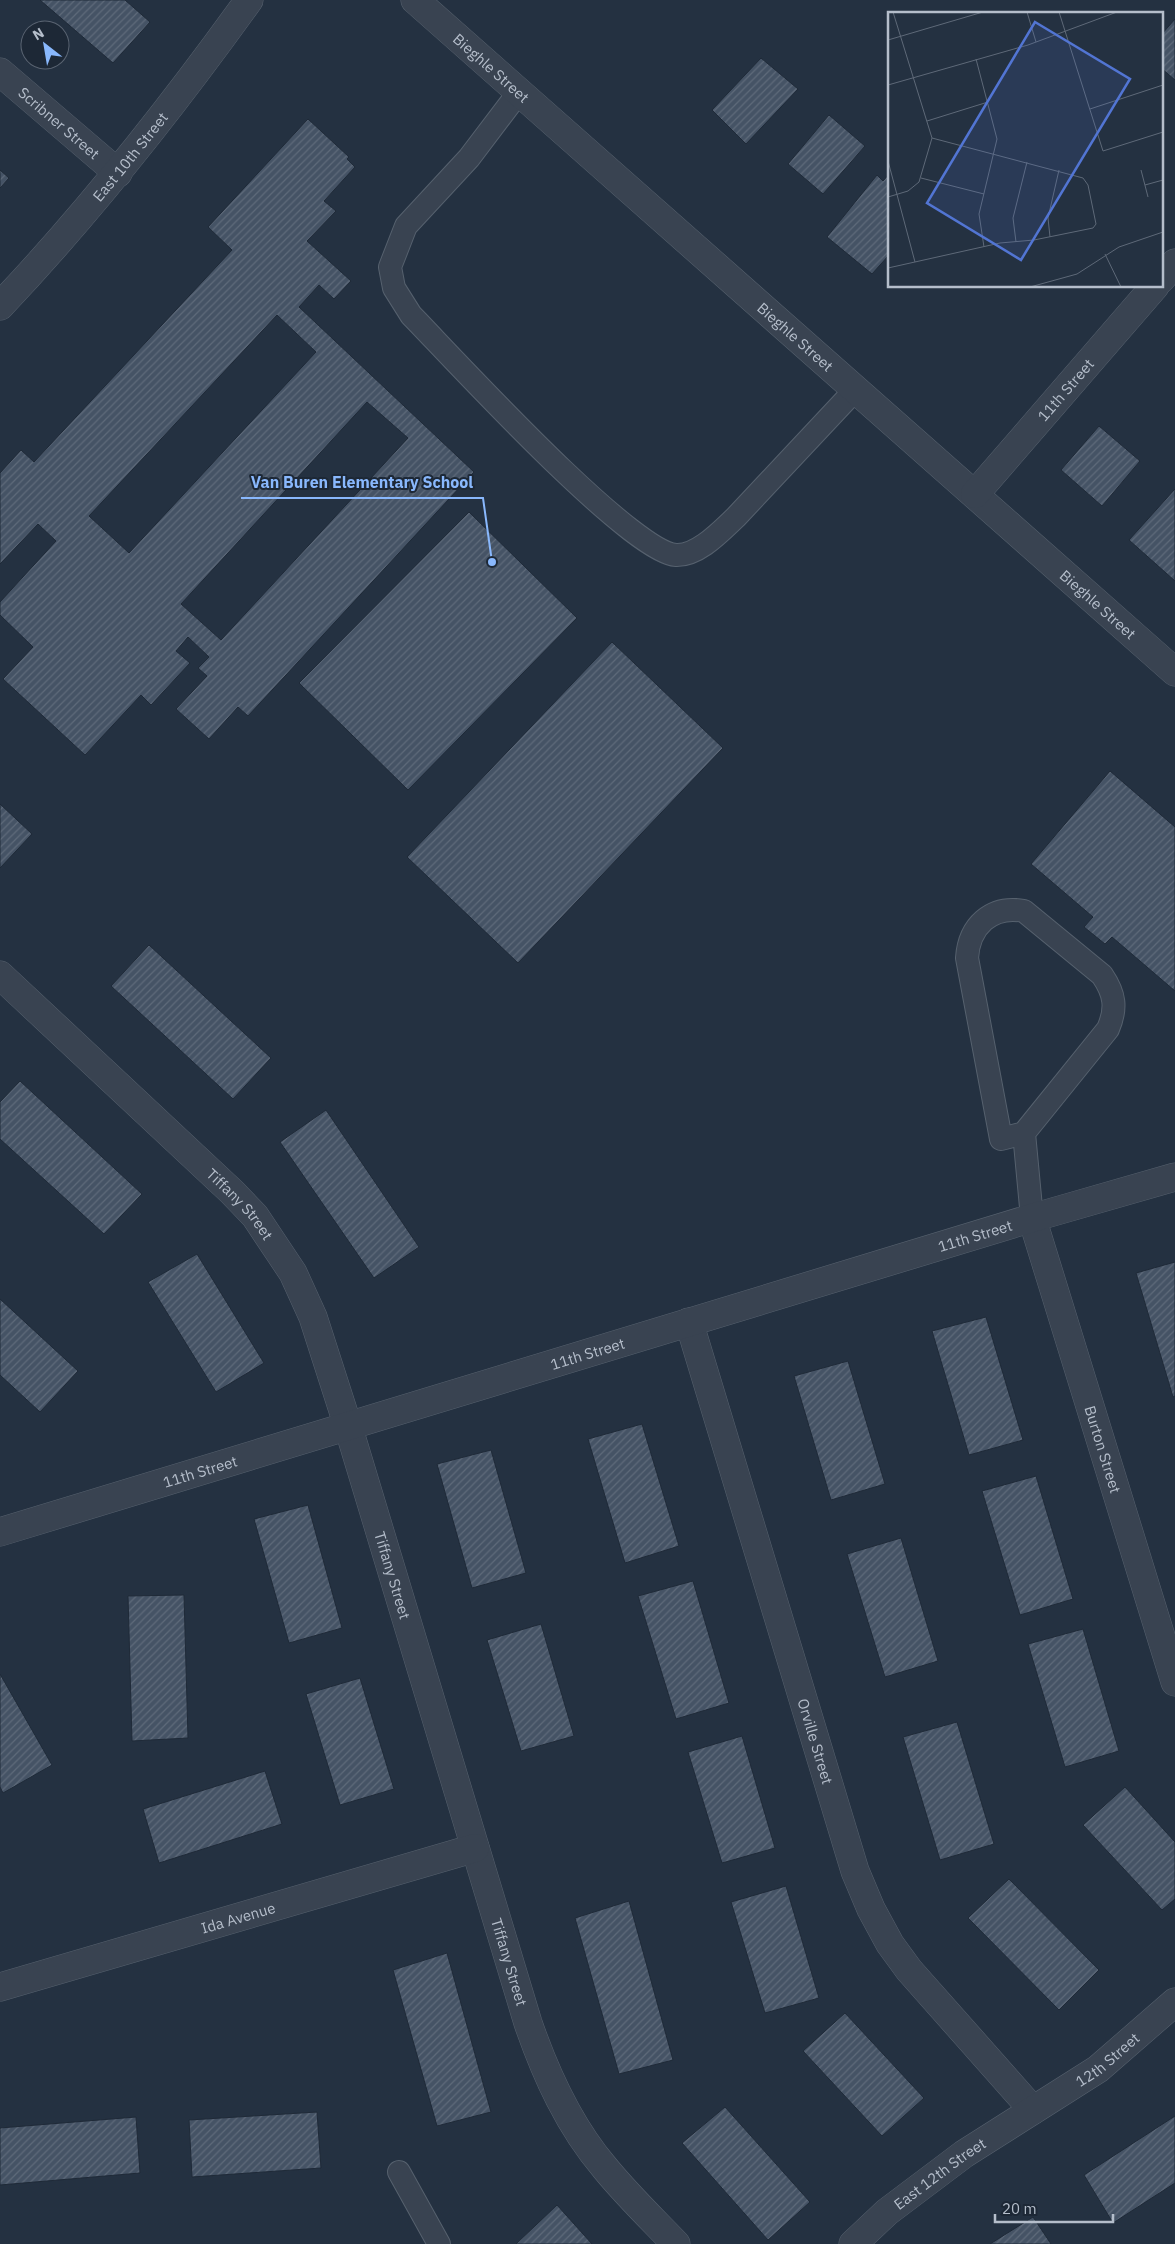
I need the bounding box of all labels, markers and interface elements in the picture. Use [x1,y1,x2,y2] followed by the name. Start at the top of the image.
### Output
[888,12,1162,288] inset map
[20,20,70,70] north arrow
[29,24,47,44] text: N
[449,29,533,106] street label: Bieghle Street
[15,83,104,163] street label: Scribner Street
[88,108,171,205] street label: East 10th Street
[754,298,838,375] street label: Bieghle Street
[1033,354,1098,425] street label: 11th Street
[241,467,483,498] callout: Van Buren Elementary School
[251,472,473,492] text: Van Buren Elementary School
[1056,565,1140,643] street label: Bieghle Street
[203,1164,278,1243] street label: Tiffany Street
[935,1215,1014,1256] street label: 11th Street
[548,1333,627,1374] street label: 11th Street
[1081,1403,1126,1495] street label: Burton Street
[161,1451,239,1491] street label: 11th Street
[371,1529,415,1621] street label: Tiffany Street
[794,1696,838,1786] street label: Orville Street
[199,1898,277,1937] street label: Ida Avenue
[487,1916,532,2008] street label: Tiffany Street
[1072,2028,1143,2090] street label: 12th Street
[890,2133,989,2213] street label: East 12th Street
[995,2192,1112,2224] scale bar
[1002,2199,1037,2218] text: 20 m

